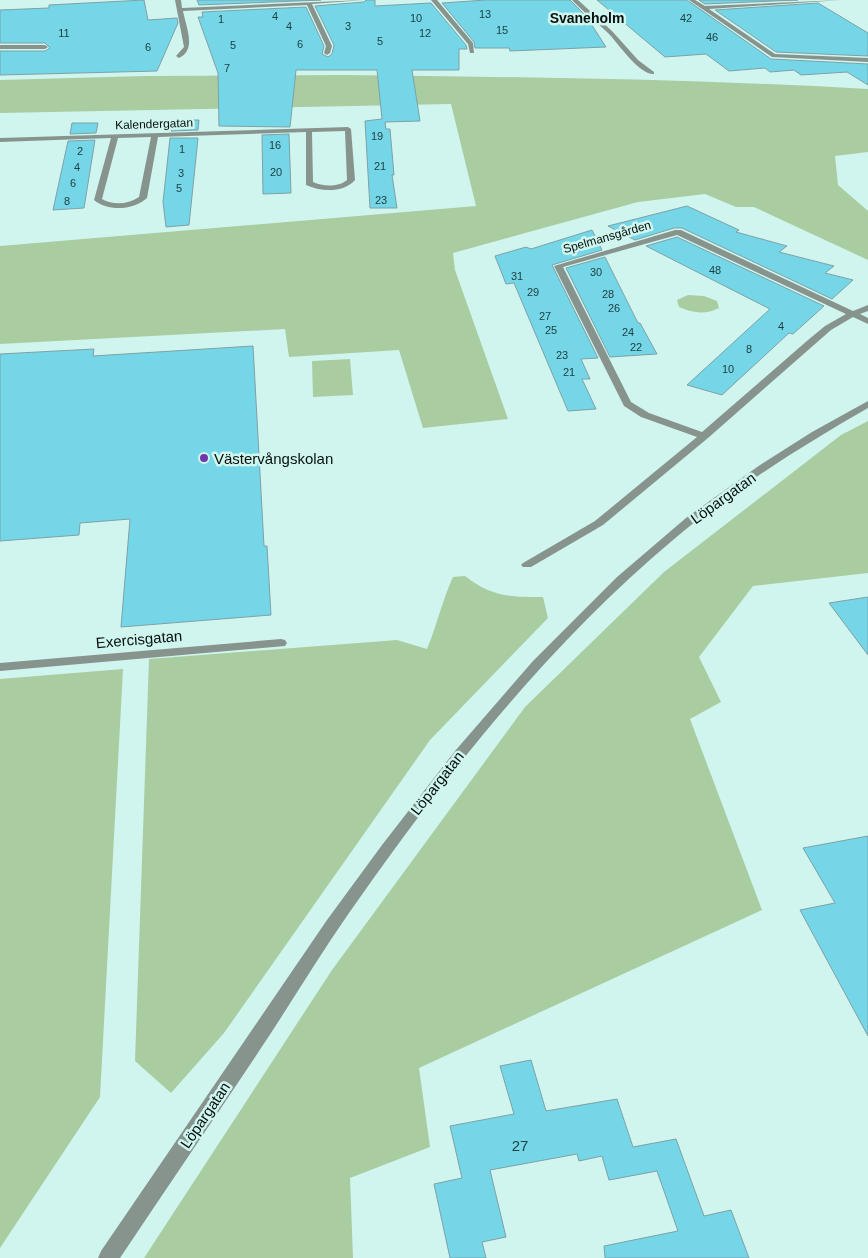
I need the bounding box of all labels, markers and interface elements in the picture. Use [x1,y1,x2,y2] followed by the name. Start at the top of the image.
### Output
[479,8,491,20] house number: 13
[272,10,278,22] house number: 4
[550,10,624,26] district label: Svaneholm
[410,12,422,24] house number: 10
[680,12,692,24] house number: 42
[218,13,224,25] house number: 1
[286,20,292,32] house number: 4
[345,20,351,32] house number: 3
[496,24,508,36] house number: 15
[58,27,70,39] house number: 11
[419,27,431,39] house number: 12
[706,31,718,43] house number: 46
[377,35,383,47] house number: 5
[297,38,303,50] house number: 6
[230,39,236,51] house number: 5
[145,41,151,53] house number: 6
[224,62,230,74] house number: 7
[115,116,193,132] street label: Kalendergatan
[371,130,383,142] house number: 19
[269,139,281,151] house number: 16
[179,143,185,155] house number: 1
[77,145,83,157] house number: 2
[374,160,386,172] house number: 21
[74,161,80,173] house number: 4
[270,166,282,178] house number: 20
[178,167,184,179] house number: 3
[70,177,76,189] house number: 6
[176,182,182,194] house number: 5
[375,194,387,206] house number: 23
[64,195,70,207] house number: 8
[561,218,653,256] street label: Spelmansgården
[709,264,721,276] house number: 48
[590,266,602,278] house number: 30
[511,270,523,282] house number: 31
[527,286,539,298] house number: 29
[602,288,614,300] house number: 28
[608,302,620,314] house number: 26
[539,310,551,322] house number: 27
[778,320,784,332] house number: 4
[545,324,557,336] house number: 25
[622,326,634,338] house number: 24
[630,341,642,353] house number: 22
[746,343,752,355] house number: 8
[556,349,568,361] house number: 23
[722,363,734,375] house number: 10
[563,366,575,378] house number: 21
[214,450,333,467] place label: Västervångskolan
[198,452,210,464] marker: Västervångskolan
[687,469,759,527] street label: Löpargatan
[95,627,183,651] street label: Exercisgatan
[407,748,467,818] street label: Löpargatan
[177,1079,233,1151] street label: Löpargatan
[512,1137,528,1154] house number: 27

